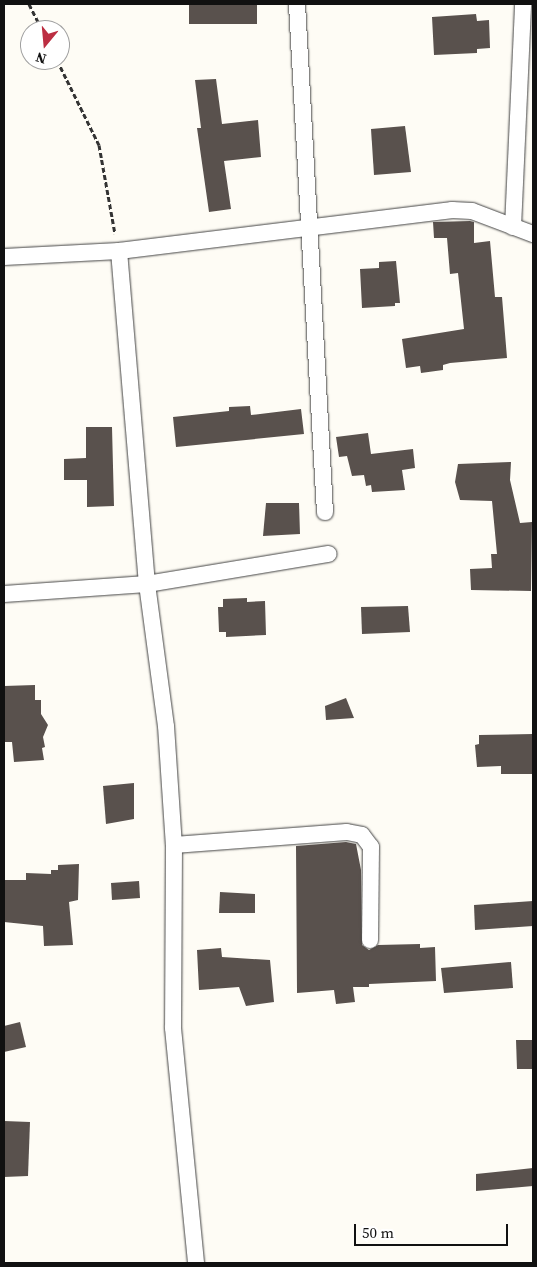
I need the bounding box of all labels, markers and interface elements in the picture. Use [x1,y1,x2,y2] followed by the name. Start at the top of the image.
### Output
[20,20,70,70] north arrow
[33,47,49,69] text: N
[357,1214,511,1246] scale bar
[362,1222,394,1243] text: 50 m

